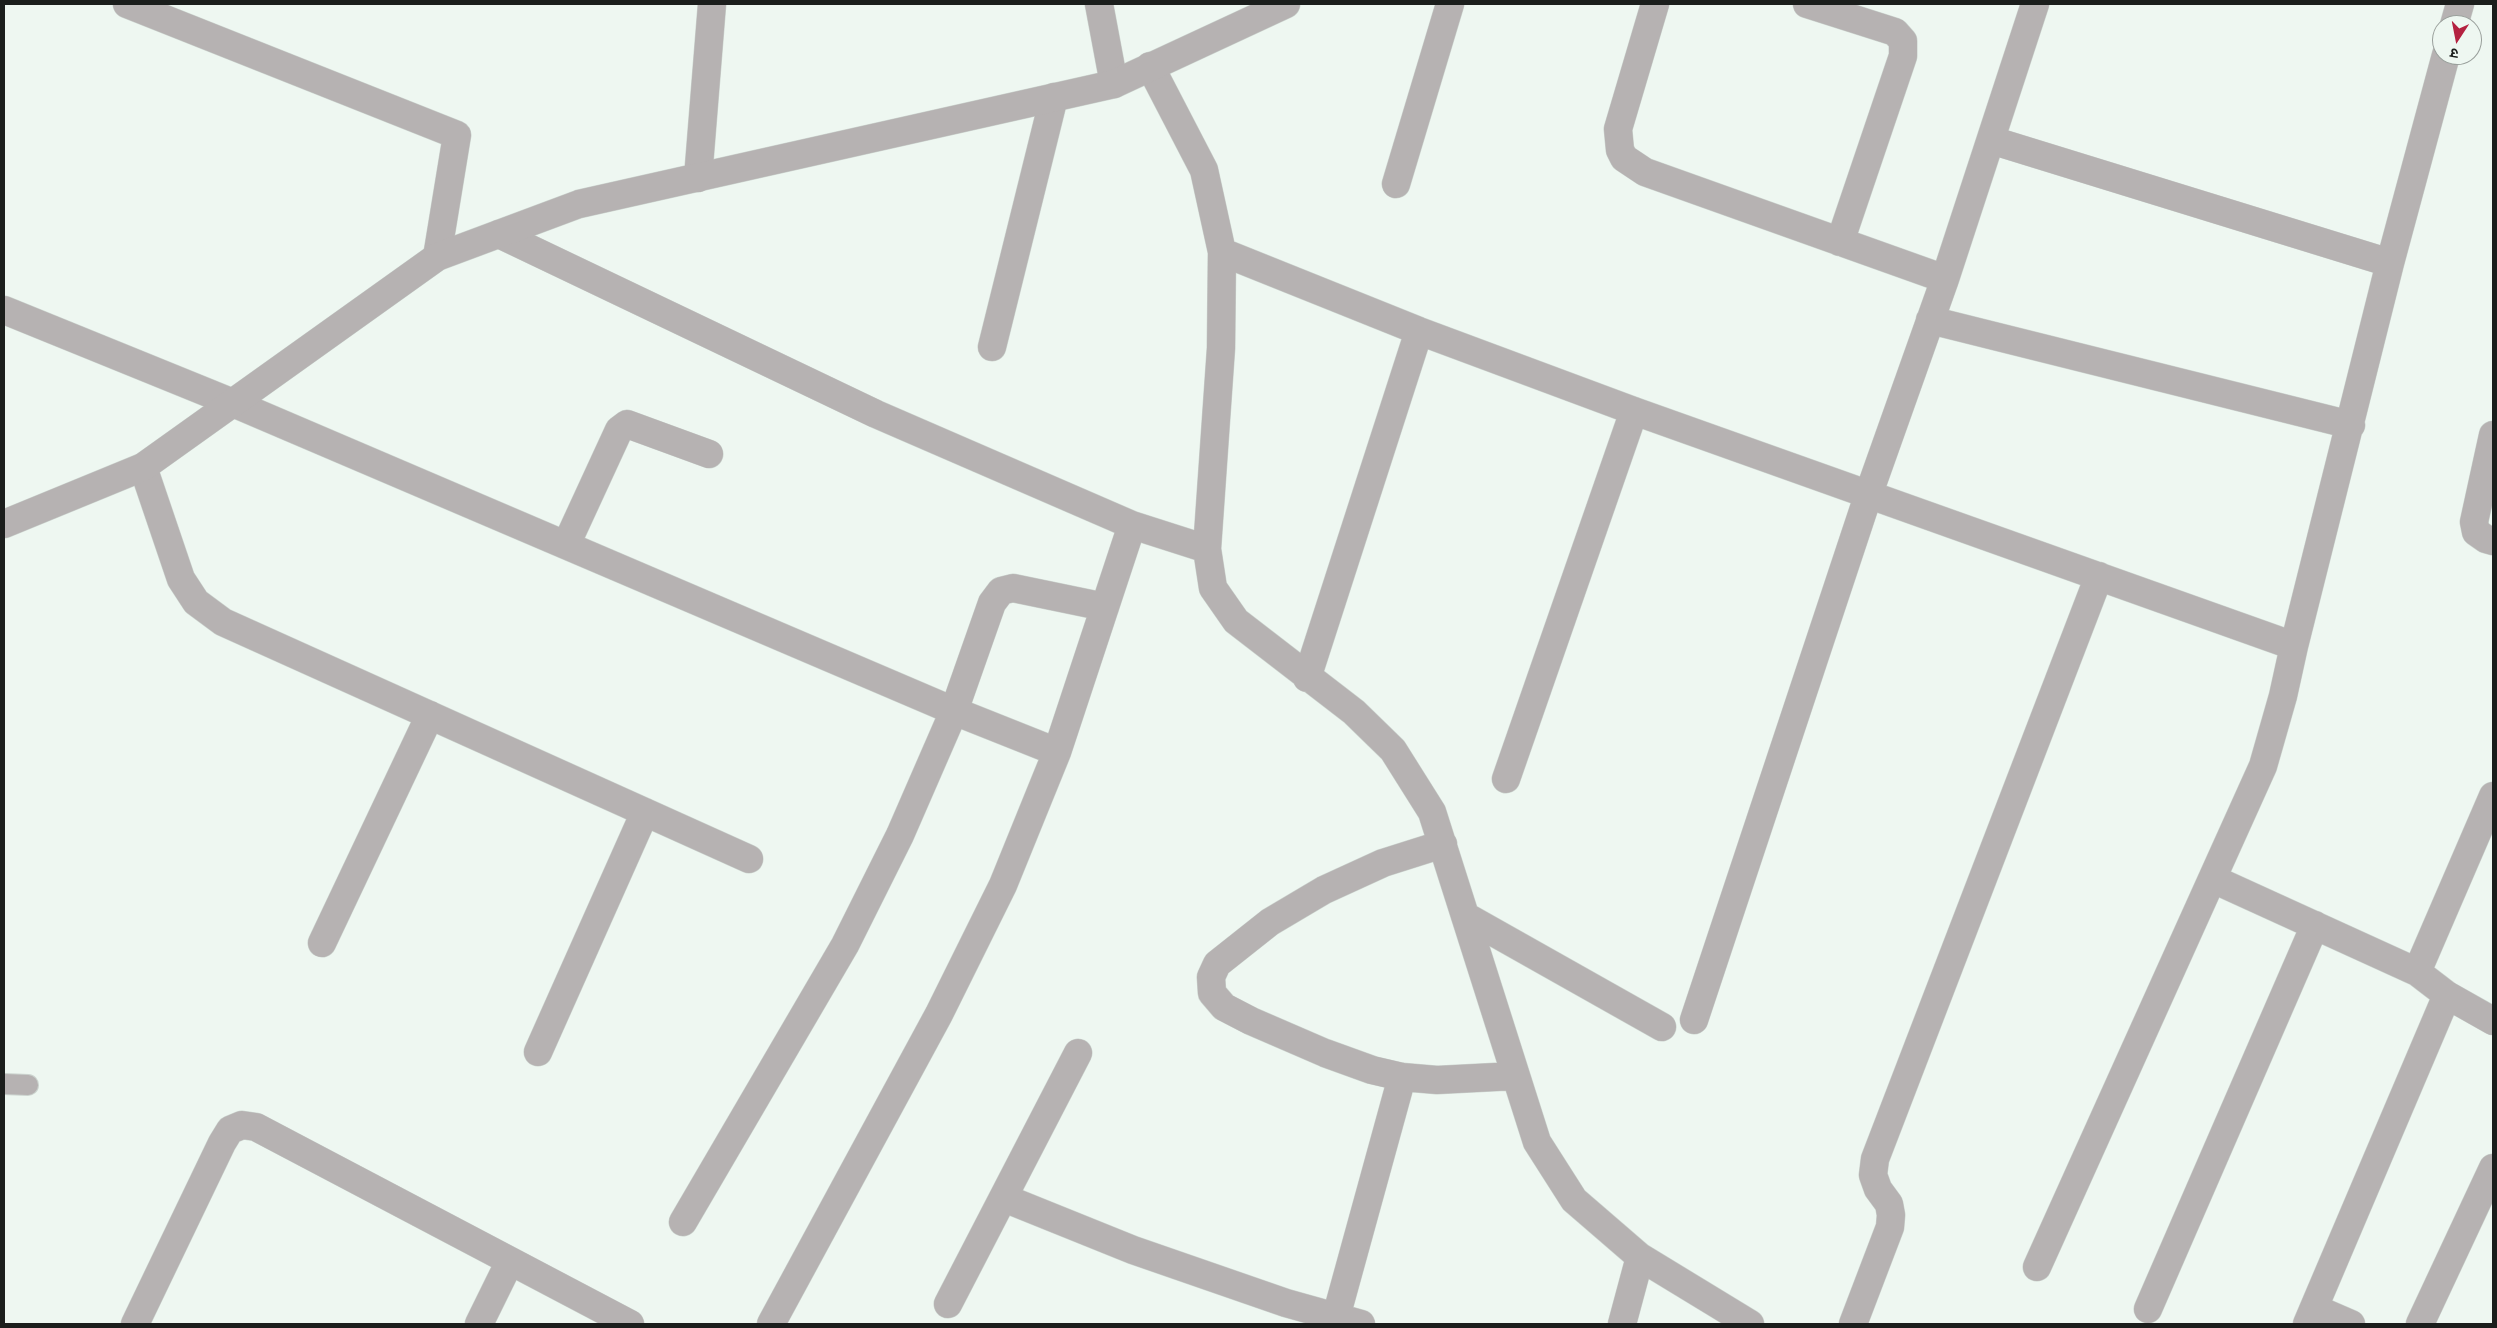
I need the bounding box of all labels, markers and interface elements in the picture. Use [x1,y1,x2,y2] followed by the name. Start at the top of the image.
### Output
[2432,15,2482,65] north arrow
[2449,45,2460,63] text: उ

